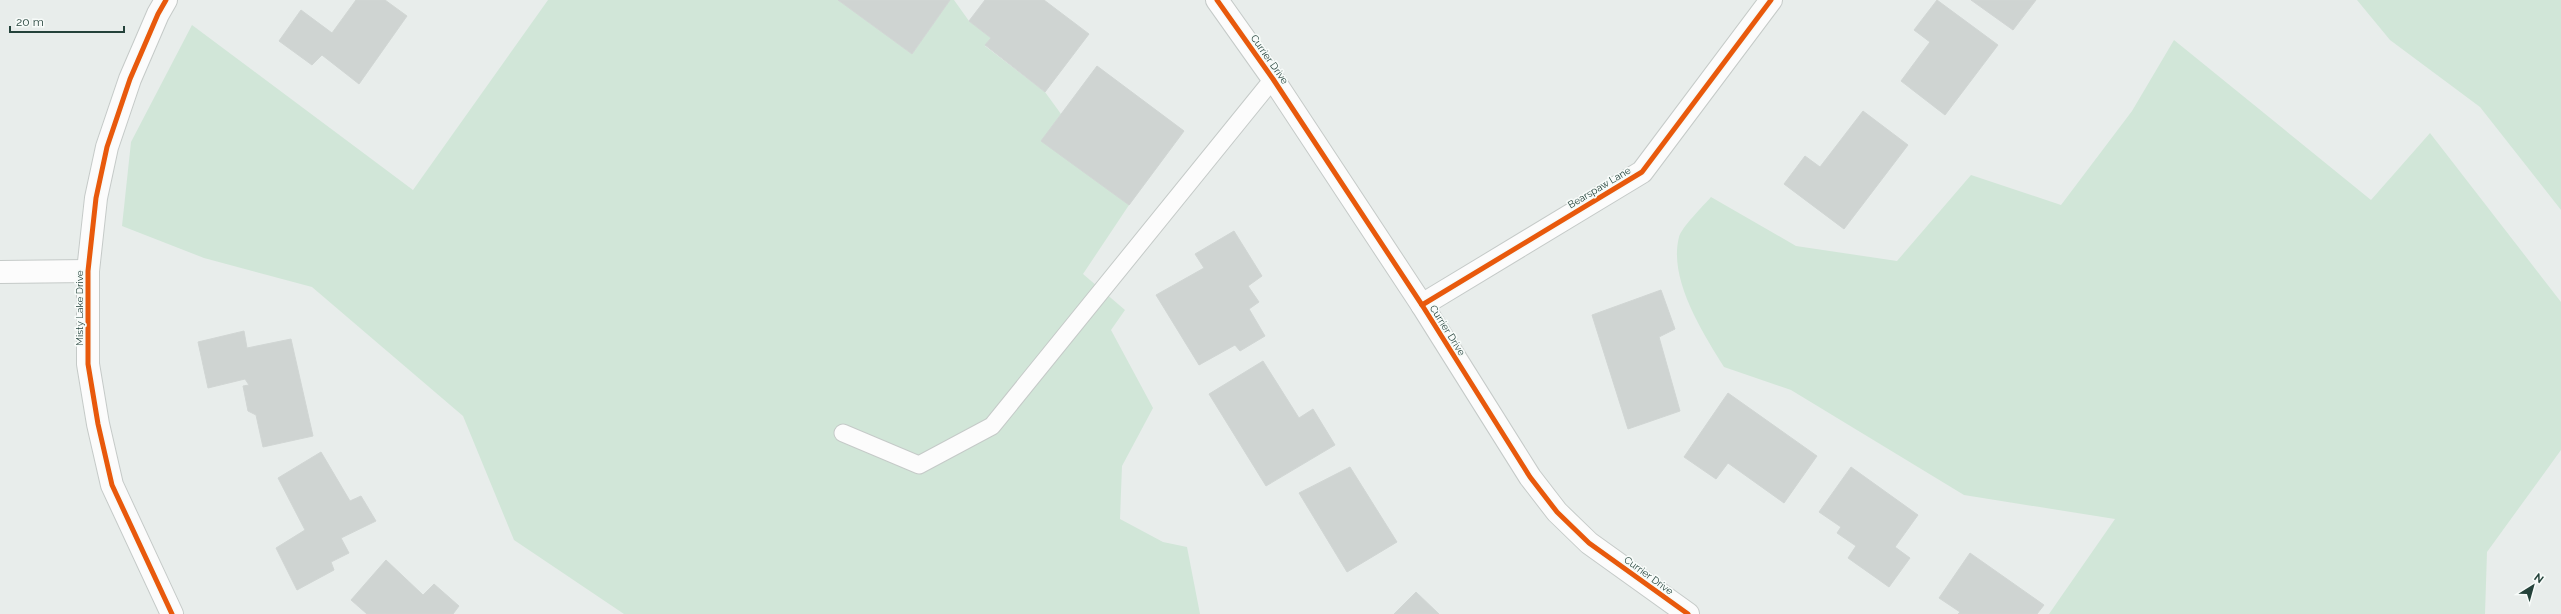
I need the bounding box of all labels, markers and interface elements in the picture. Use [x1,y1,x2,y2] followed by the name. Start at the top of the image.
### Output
[10,8,124,34] scale bar
[16,15,44,29] text: 20 m
[1249,33,1291,86] street label: Currier Drive
[1566,164,1633,210] street label: Bearspaw Lane
[74,270,85,346] street label: Misty Lake Drive
[1428,303,1468,358] street label: Currier Drive
[1622,554,1675,597] street label: Currier Drive
[2513,566,2553,606] north arrow
[2531,571,2546,586] text: N

